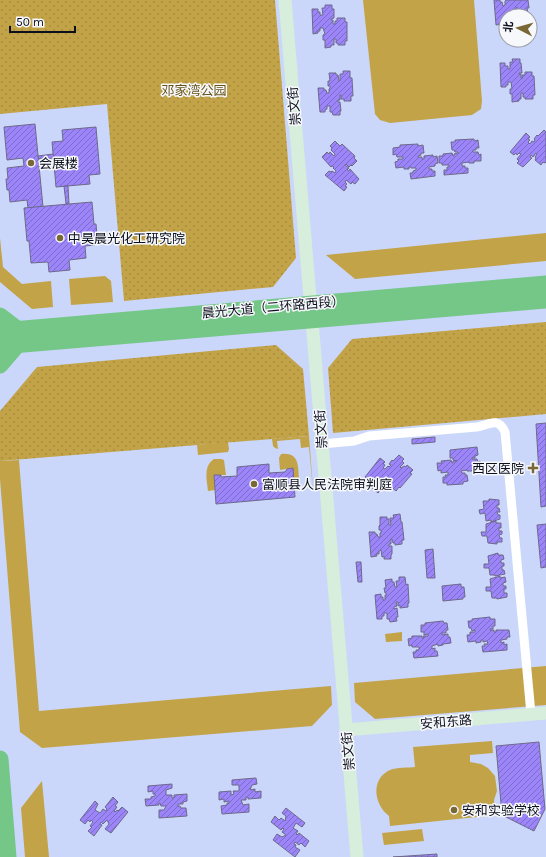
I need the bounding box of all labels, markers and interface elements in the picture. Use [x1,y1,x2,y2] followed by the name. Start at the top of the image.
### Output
[10,8,75,34] scale bar
[498,8,538,48] north arrow
[16,15,44,29] text: 50 m
[502,21,516,33] text: 北
[161,83,227,98] park label: 邓家湾公园
[285,86,303,126] street label: 崇文街
[39,156,78,171] place label: 会展楼
[26,158,36,168] marker: 会展楼
[68,231,185,246] place label: 中昊晨光化工研究院
[55,233,65,243] marker: 中昊晨光化工研究院
[201,293,345,321] street label: 晨光大道（二环路西段）
[312,409,330,449] street label: 崇文街
[472,461,524,476] place label: 西区医院
[527,462,539,474] marker: 西区医院
[262,477,392,492] place label: 富顺县人民法院审判庭
[249,479,259,489] marker: 富顺县人民法院审判庭
[419,712,473,732] street label: 安和东路
[339,731,357,771] street label: 崇文街
[462,803,540,818] place label: 安和实验学校
[449,805,459,815] marker: 安和实验学校

